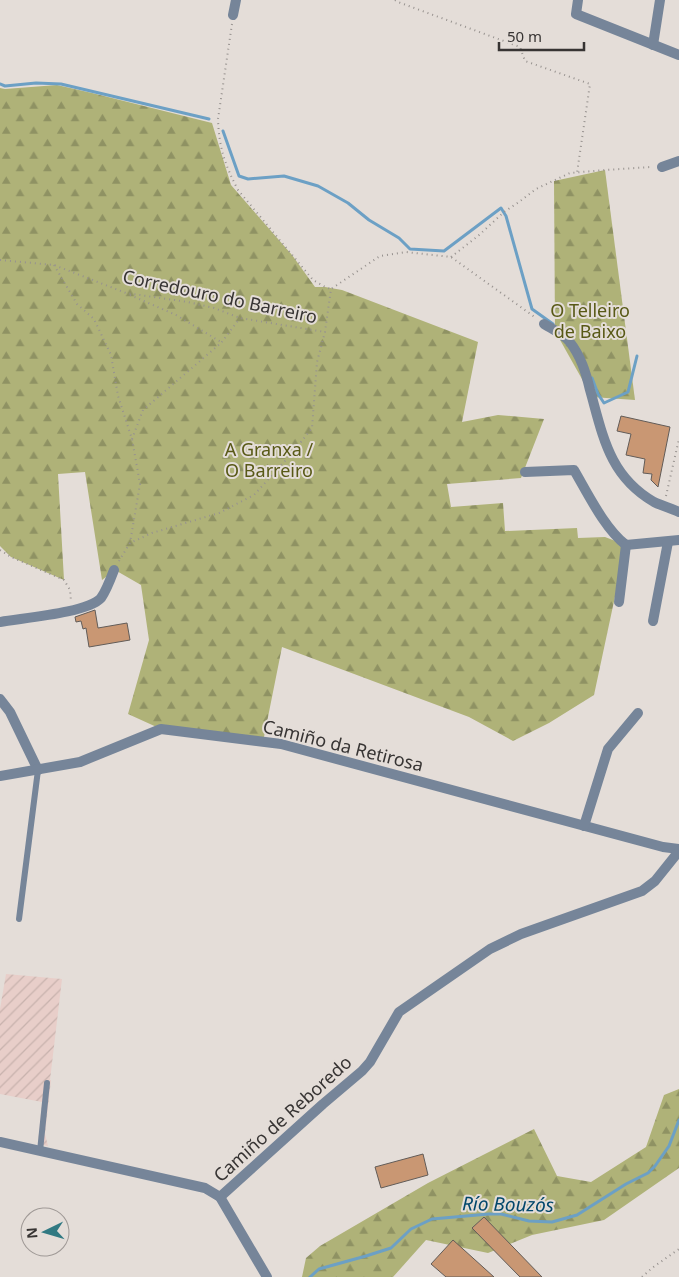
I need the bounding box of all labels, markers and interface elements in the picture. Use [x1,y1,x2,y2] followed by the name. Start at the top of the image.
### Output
[499,20,584,52] scale bar
[507,26,542,46] text: 50 m
[121,264,320,328] street label: Corredouro do Barreiro
[550,298,630,343] park label: O Telleiro de Baixo
[225,437,314,482] park label: A Granxa / O Barreiro
[260,713,426,777] street label: Camiño da Retirosa
[208,1050,357,1187] street label: Camiño de Reboredo
[462,1190,554,1218] water label: Río Bouzós
[20,1207,70,1257] north arrow
[22,1227,42,1240] text: N

